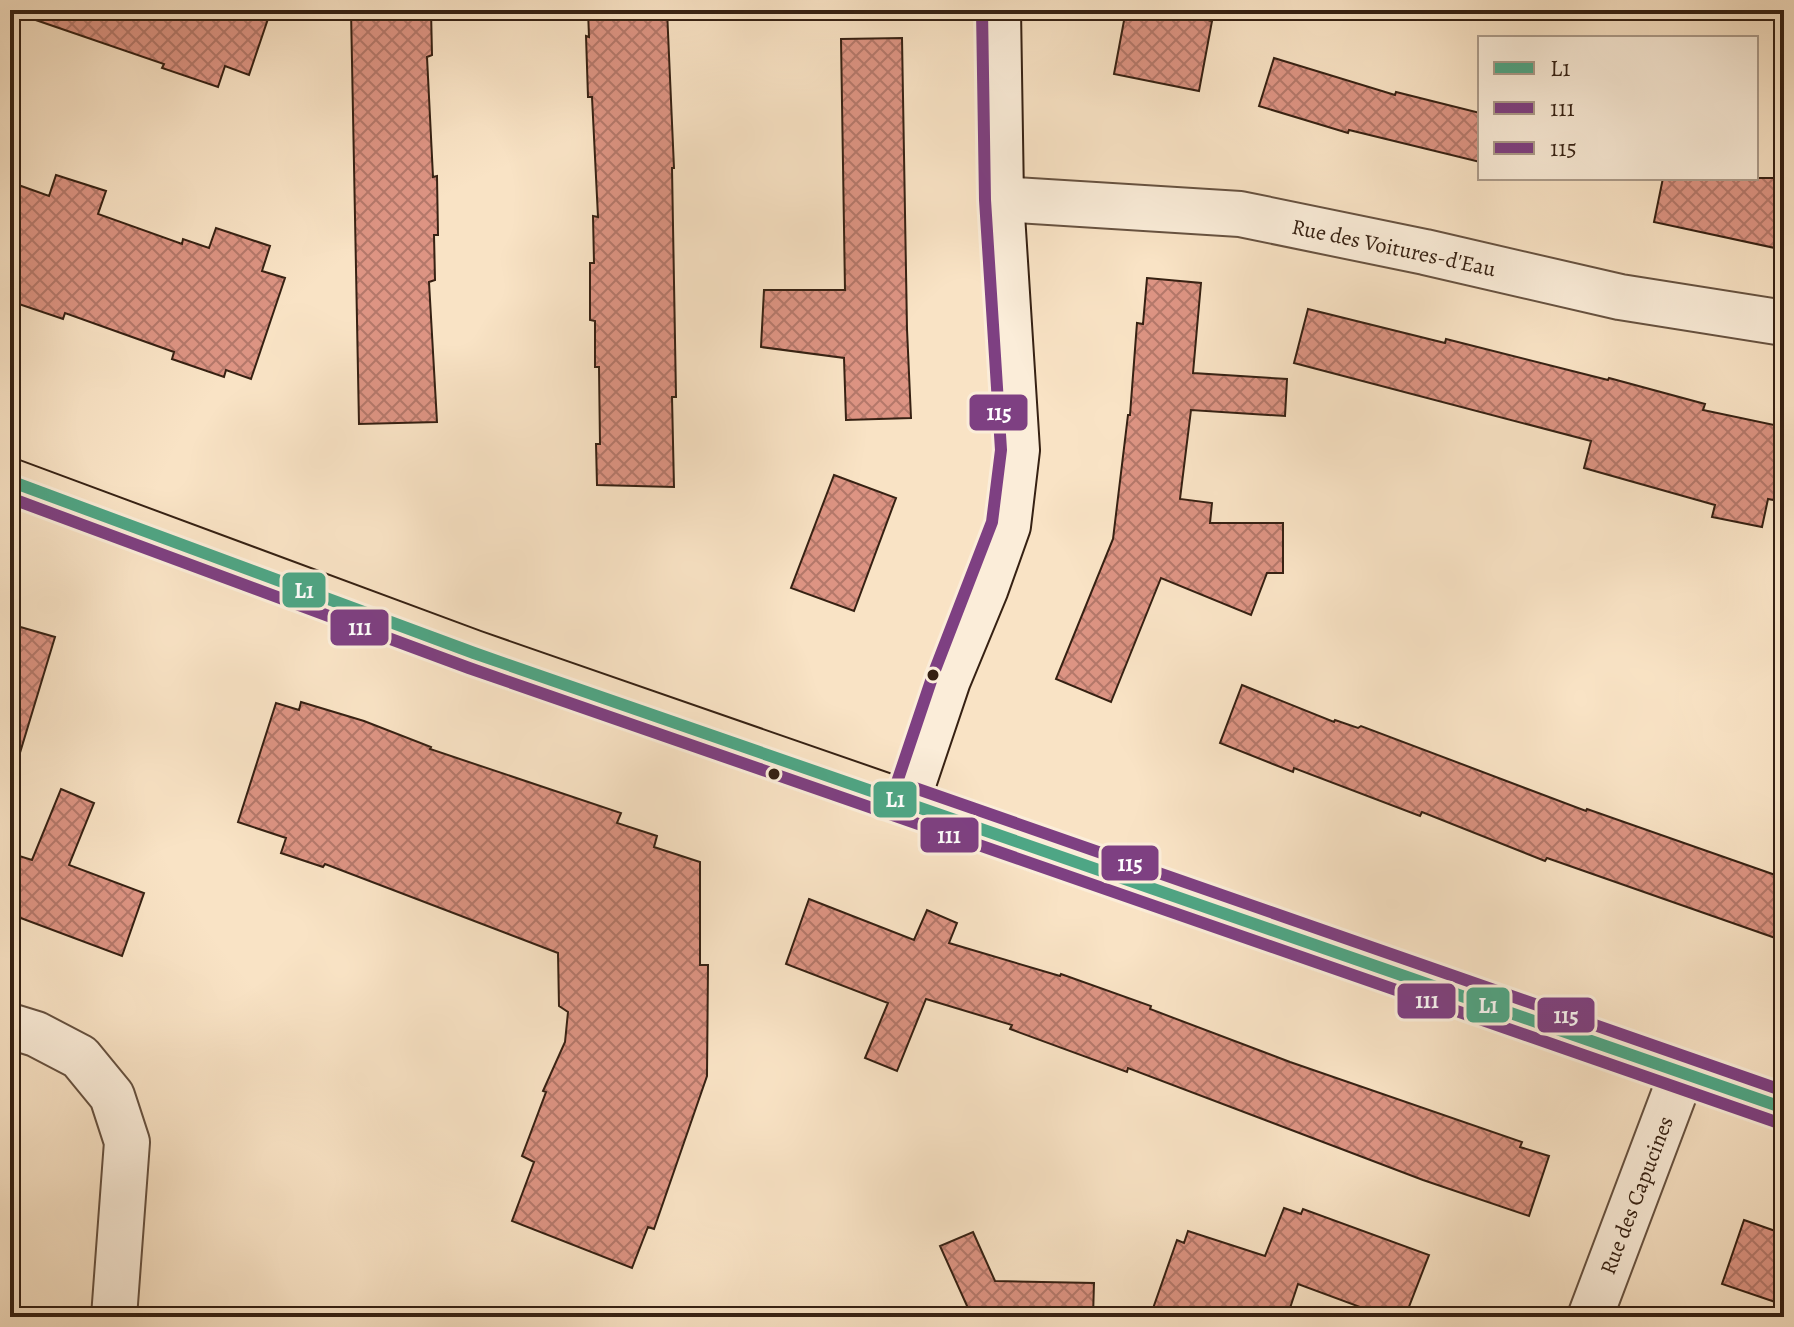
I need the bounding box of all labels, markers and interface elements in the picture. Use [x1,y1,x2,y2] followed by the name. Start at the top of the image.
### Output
[1478,36,1758,180] legend
[1550,52,1570,84] text: L1
[1550,92,1575,124] text: 111
[1550,132,1577,164] text: 115
[1289,212,1499,284] street label: Rue des Voitures-d'Eau
[968,393,1029,432] line badge: 115
[986,398,1012,428] text: 115
[281,571,327,609] line badge: L1
[294,576,314,606] text: L1
[329,608,390,647] line badge: 111
[348,613,372,643] text: 111
[925,667,941,683] unlabelled marker
[766,766,782,782] unlabelled marker
[872,780,918,819] line badge: L1
[885,785,905,815] text: L1
[919,816,980,854] line badge: 111
[937,821,961,851] text: 111
[1100,844,1160,882] line badge: 115
[1117,849,1143,879] text: 115
[1396,982,1457,1020] line badge: 111
[1415,986,1439,1016] text: 111
[1465,986,1511,1024] line badge: L1
[1478,991,1498,1021] text: L1
[1536,996,1596,1034] line badge: 115
[1553,1001,1579,1031] text: 115
[1593,1112,1681,1279] street label: Rue des Capucines

